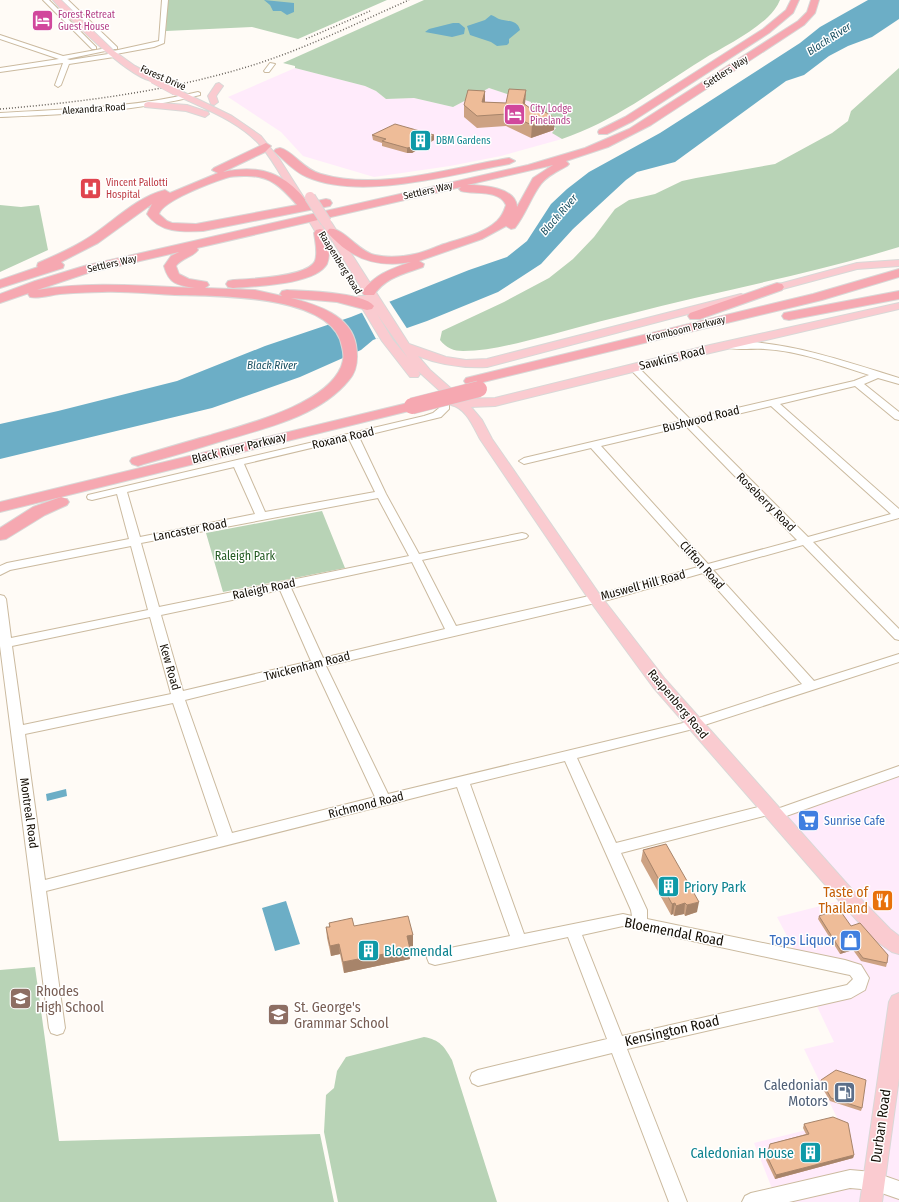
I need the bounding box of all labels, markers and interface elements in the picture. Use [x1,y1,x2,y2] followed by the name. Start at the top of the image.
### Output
[30,8,56,34] hotel icon: Forest Retreat Guest House
[58,9,116,33] place label: Forest Retreat Guest House
[805,19,854,58] water label: Black River
[702,53,751,91] street label: Settlers Way
[138,63,188,93] street label: Forest Drive
[62,101,126,117] street label: Alexandra Road
[501,102,527,128] hotel icon: City Lodge Pinelands
[530,103,572,127] place label: City Lodge Pinelands
[408,128,434,154] building icon: DBM Gardens
[436,135,490,147] place label: DBM Gardens
[78,176,104,202] hospital icon: Vincent Pallotti Hospital
[106,177,168,201] place label: Vincent Pallotti Hospital
[402,179,454,202] street label: Settlers Way
[538,191,581,238] water label: Black River
[316,229,364,297] street label: Raapenberg Road
[86,252,138,275] street label: Settlers Way
[645,313,727,345] street label: Kromboom Parkway
[638,343,706,373] street label: Sawkins Road
[247,359,298,372] water label: Black River
[661,403,741,435] street label: Bushwood Road
[311,424,375,452] street label: Roxana Road
[190,429,288,467] street label: Black River Parkway
[734,470,798,534] street label: Roseberry Road
[152,516,228,544] street label: Lancaster Road
[677,538,727,592] street label: Clifton Road
[215,549,276,563] park label: Raleigh Park
[599,567,687,603] street label: Muswell Hill Road
[231,576,297,602] street label: Raleigh Road
[157,642,183,692] street label: Kew Road
[263,649,351,683] street label: Twickenham Road
[645,666,711,742] street label: Raapenberg Road
[17,777,41,849] street label: Montreal Road
[327,789,405,821] street label: Richmond Road
[795,808,821,834] supermarket icon: Sunrise Cafe
[824,814,885,828] place label: Sunrise Cafe
[656,874,682,900] building icon: Priory Park
[684,879,747,896] place label: Priory Park
[818,884,870,917] place label: Taste of Thailand
[870,887,896,913] restaurant icon: Taste of Thailand
[623,914,725,950] street label: Bloemendal Road
[838,927,864,953] shop icon: Tops Liquor
[769,932,836,949] place label: Tops Liquor
[356,938,382,964] building icon: Bloemendal
[384,943,453,960] place label: Bloemendal
[36,983,104,1016] place label: Rhodes High School
[7,986,33,1012] school or university icon: Rhodes High School
[294,999,389,1032] place label: St. George's Grammar School
[266,1002,292,1028] school or university icon: St. George's Grammar School
[623,1012,721,1050] street label: Kensington Road
[764,1077,828,1110] place label: Caledonian Motors
[831,1080,857,1106] fuel station icon: Caledonian Motors
[867,1088,895,1164] street label: Durban Road
[797,1140,823,1166] building icon: Caledonian House
[690,1145,794,1162] place label: Caledonian House

